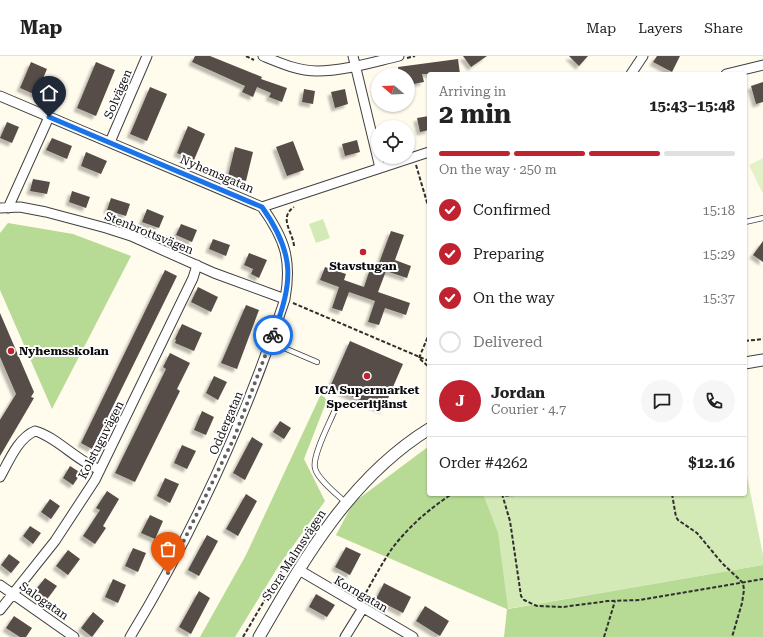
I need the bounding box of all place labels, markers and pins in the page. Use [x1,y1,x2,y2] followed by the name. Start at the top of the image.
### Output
[32,76,66,117] pin
[358,247,368,257] marker: Stavstugan
[329,259,397,273] place label: Stavstugan
[19,344,109,358] place label: Nyhemsskolan
[6,346,16,356] marker: Nyhemsskolan
[362,371,372,381] marker: ICA Supermarket Speceritjänst
[315,383,419,411] place label: ICA Supermarket Speceritjänst
[151,532,185,573] pin

